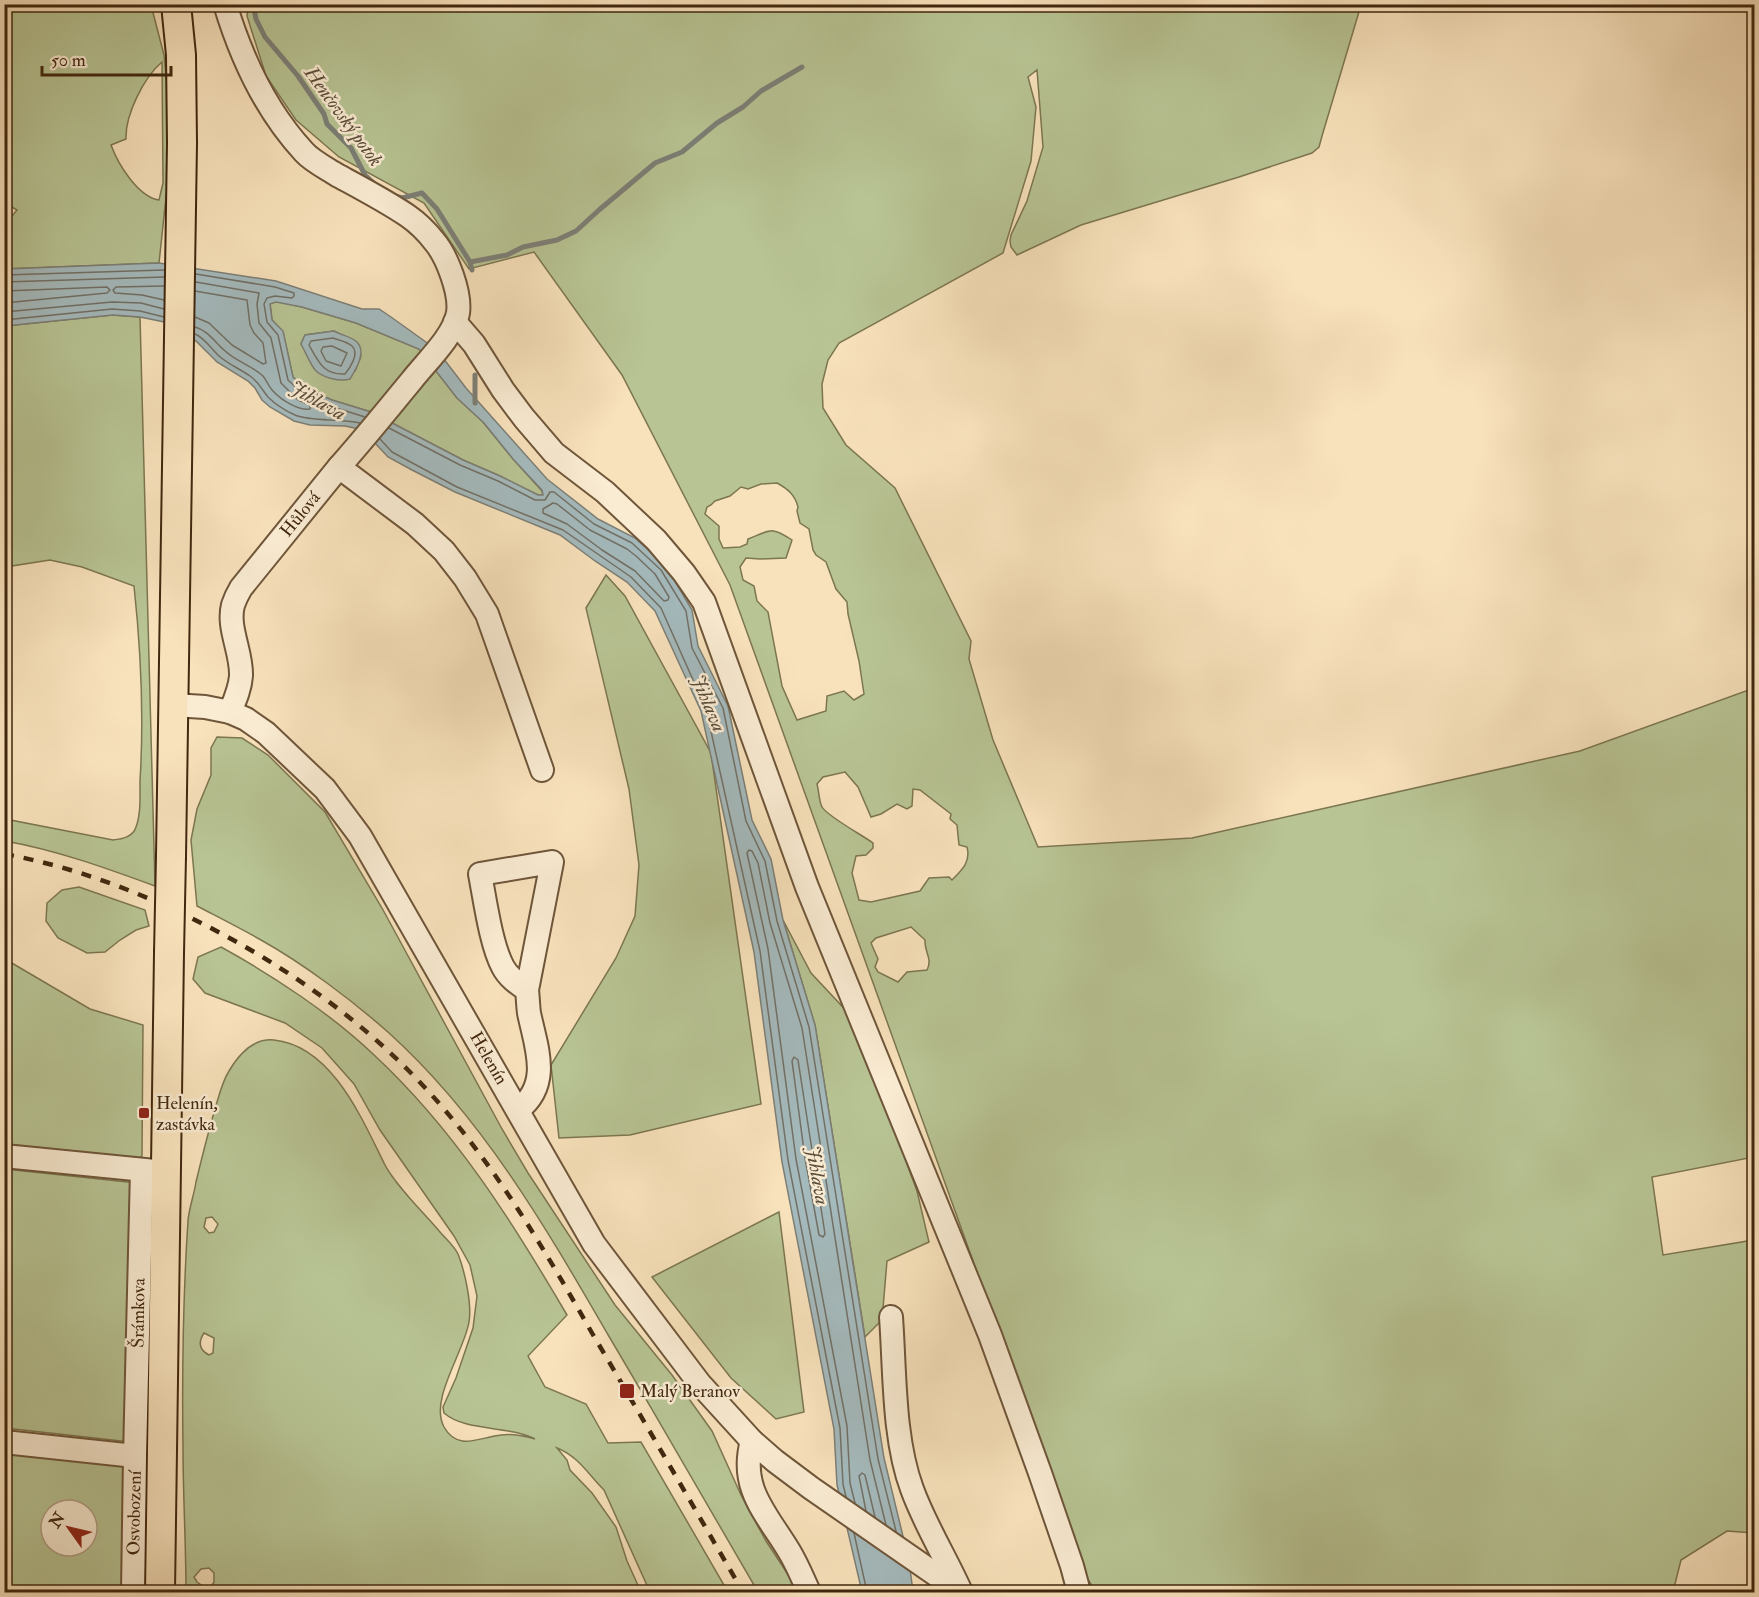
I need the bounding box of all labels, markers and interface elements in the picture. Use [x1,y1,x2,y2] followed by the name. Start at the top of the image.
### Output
[42,39,171,77] scale bar
[51,49,86,72] text: 50 m
[298,61,388,171] water label: Henčovský potok
[285,375,350,426] water label: Jihlava
[275,486,326,542] street label: Hůlová
[685,671,732,736] water label: Jihlava
[464,1028,513,1089] street label: Helenín
[156,1092,218,1136] place label: Helenín, zastávka
[137,1106,151,1120] marker: Helenín, zastávka
[800,1143,835,1207] water label: Jihlava
[125,1277,151,1348] street label: Šrámkova
[640,1380,740,1403] place label: Malý Beranov
[618,1382,636,1400] marker: Malý Beranov
[122,1469,147,1556] street label: Osvobození
[39,1498,99,1558] north arrow
[45,1508,70,1533] text: N

